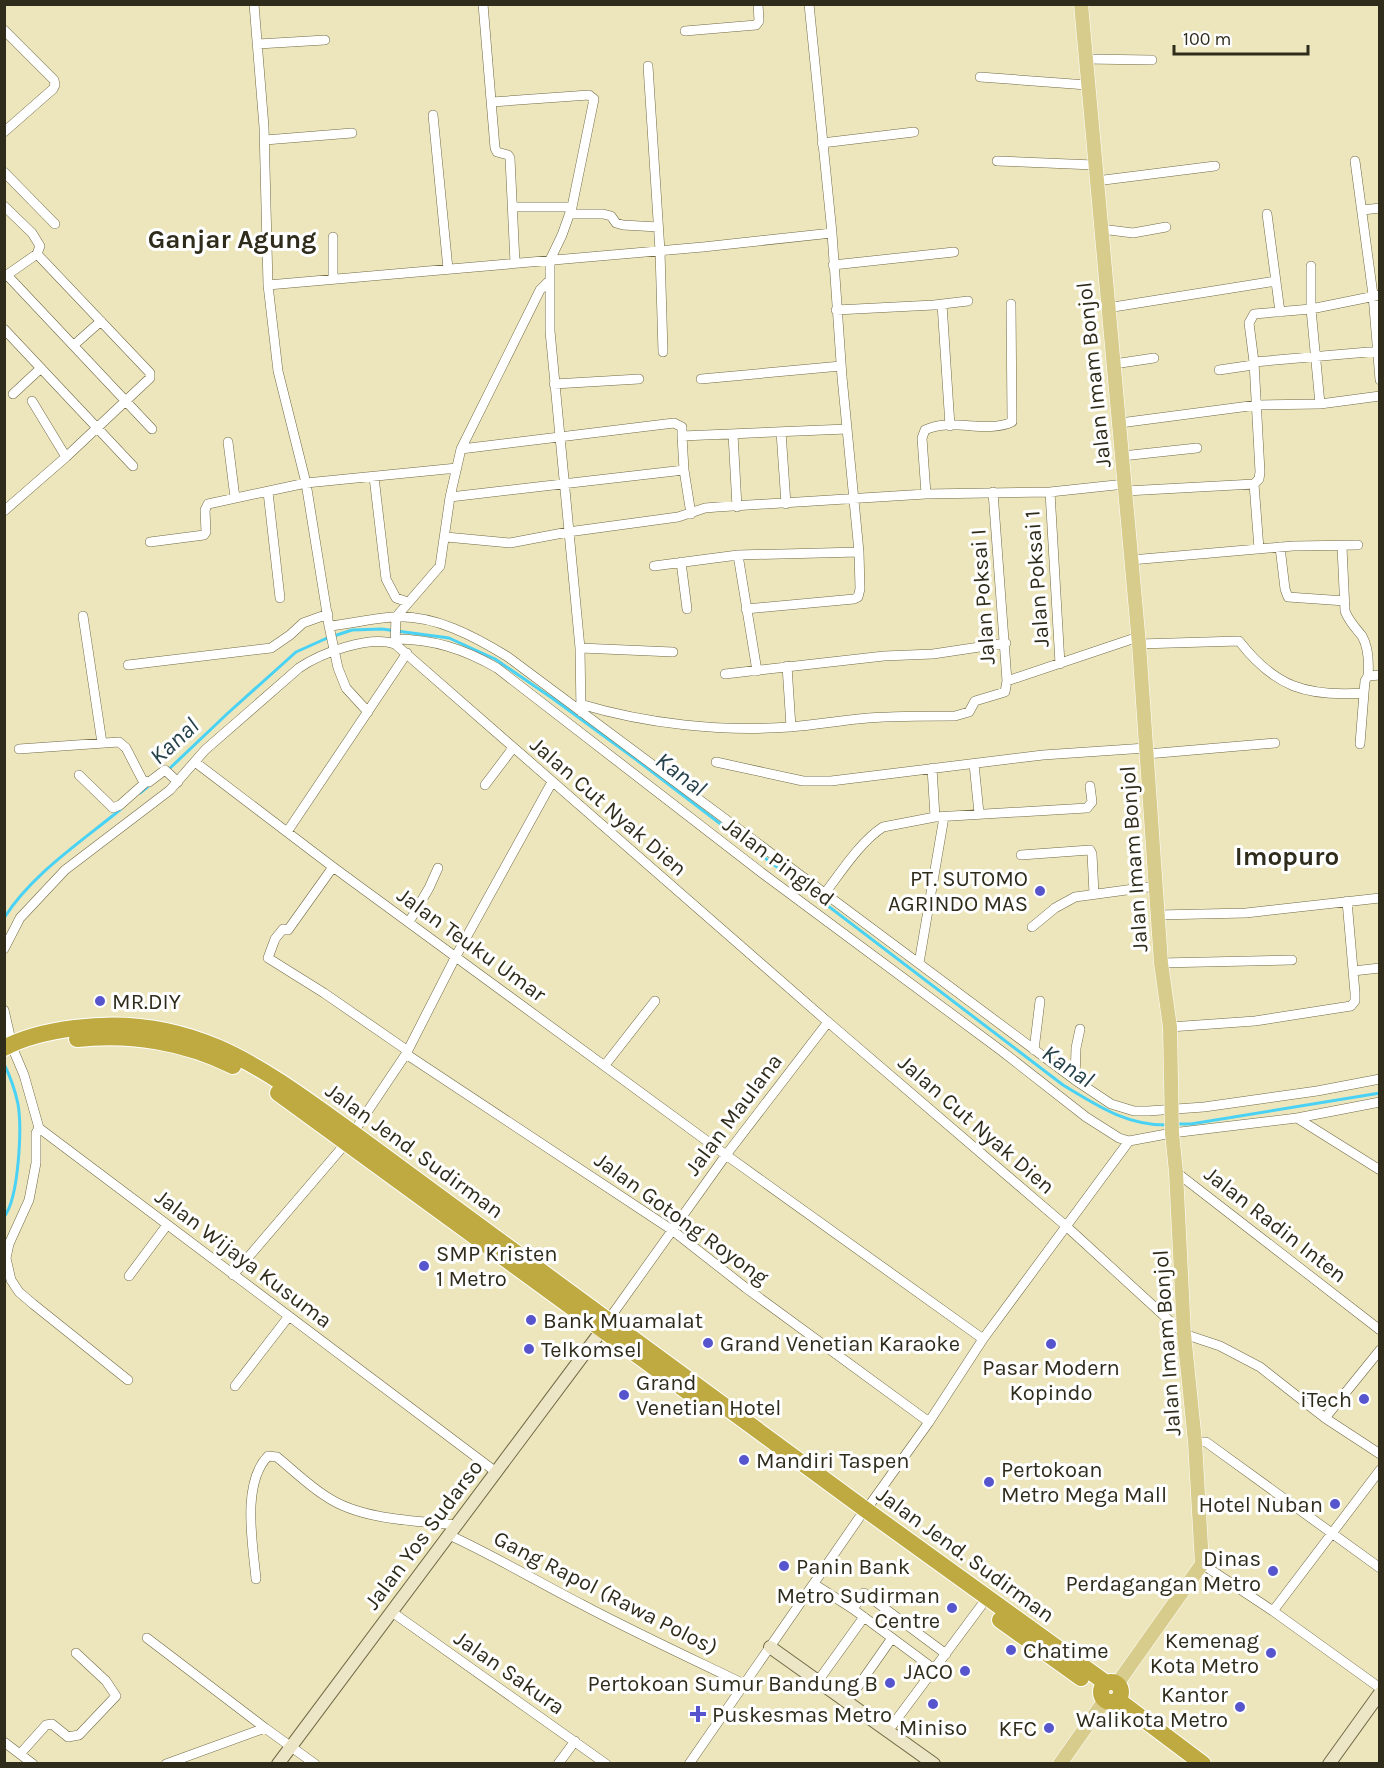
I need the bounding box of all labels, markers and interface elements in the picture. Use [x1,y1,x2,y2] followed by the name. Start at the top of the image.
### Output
[1174,18,1308,56] scale bar
[1183,28,1231,50] text: 100 m
[148,224,316,255] district label: Ganjar Agung
[1071,281,1117,469] street label: Jalan Imam Bonjol
[1019,510,1055,648] street label: Jalan Poksai 1
[965,528,1001,666] street label: Jalan Poksai I
[144,712,204,770] water label: Kanal
[525,732,692,882] street label: Jalan Cut Nyak Dien
[650,746,712,802] water label: Kanal
[1115,765,1153,953] street label: Jalan Imam Bonjol
[718,811,839,912] street label: Jalan Pingled
[1235,841,1339,872] district label: Imopuro
[888,866,1028,917] place label: PT. SUTOMO AGRINDO MAS
[392,882,551,1008] street label: Jalan Teuku Umar
[1033,884,1047,898] marker: PT. SUTOMO AGRINDO MAS
[112,989,181,1015] place label: MR.DIY
[93,994,107,1008] marker: MR.DIY
[1037,1039,1099,1093] water label: Kanal
[680,1049,788,1181] street label: Jalan Maulana
[893,1050,1060,1200] street label: Jalan Cut Nyak Dien
[320,1078,508,1224] street label: Jalan Jend. Sudirman
[589,1147,774,1291] street label: Jalan Gotong Royong
[1199,1161,1352,1289] street label: Jalan Radin Inten
[150,1184,337,1334] street label: Jalan Wijaya Kusuma
[436,1241,558,1292] place label: SMP Kristen 1 Metro
[1148,1249,1186,1437] street label: Jalan Imam Bonjol
[417,1259,431,1273] marker: SMP Kristen 1 Metro
[543,1308,703,1334] place label: Bank Muamalat
[524,1313,538,1327] marker: Bank Muamalat
[720,1331,960,1357] place label: Grand Venetian Karaoke
[701,1336,715,1350] marker: Grand Venetian Karaoke
[541,1337,642,1363] place label: Telkomsel
[1044,1337,1058,1351] marker: Pasar Modern Kopindo
[522,1342,536,1356] marker: Telkomsel
[982,1355,1120,1406] place label: Pasar Modern Kopindo
[636,1370,781,1421] place label: Grand Venetian Hotel
[1300,1387,1352,1413] place label: iTech
[617,1388,631,1402] marker: Grand Venetian Hotel
[1357,1392,1371,1406] marker: iTech
[756,1448,910,1474] place label: Mandiri Taspen
[737,1453,751,1467] marker: Mandiri Taspen
[359,1455,488,1615] street label: Jalan Yos Sudarso
[1001,1457,1167,1508] place label: Pertokoan Metro Mega Mall
[982,1475,996,1489] marker: Pertokoan Metro Mega Mall
[871,1482,1059,1628] street label: Jalan Jend. Sudirman
[1199,1492,1323,1518] place label: Hotel Nuban
[1328,1497,1342,1511] marker: Hotel Nuban
[489,1525,722,1661] street label: Gang Rapol (Rawa Polos)
[1065,1546,1261,1597] place label: Dinas Perdagangan Metro
[796,1554,910,1580] place label: Panin Bank
[777,1559,791,1573] marker: Panin Bank
[1266,1564,1280,1578] marker: Dinas Perdagangan Metro
[776,1583,940,1634] place label: Metro Sudirman Centre
[945,1601,959,1615] marker: Metro Sudirman Centre
[449,1625,570,1720] street label: Jalan Sakura
[1150,1628,1260,1679] place label: Kemenag Kota Metro
[1023,1638,1109,1664] place label: Chatime
[1004,1643,1018,1657] marker: Chatime
[1264,1646,1278,1660] marker: Kemenag Kota Metro
[904,1659,953,1685] place label: JACO
[958,1664,972,1678] marker: JACO
[588,1671,878,1697] place label: Pertokoan Sumur Bandung B
[883,1676,897,1690] marker: Pertokoan Sumur Bandung B
[1076,1682,1228,1733] place label: Kantor Walikota Metro
[926,1697,940,1711] marker: Miniso
[1233,1700,1247,1714] marker: Kantor Walikota Metro
[712,1702,892,1728] place label: Puskesmas Metro
[689,1705,707,1723] marker: Puskesmas Metro
[899,1715,967,1741] place label: Miniso
[999,1716,1037,1742] place label: KFC
[1042,1721,1056,1735] marker: KFC

